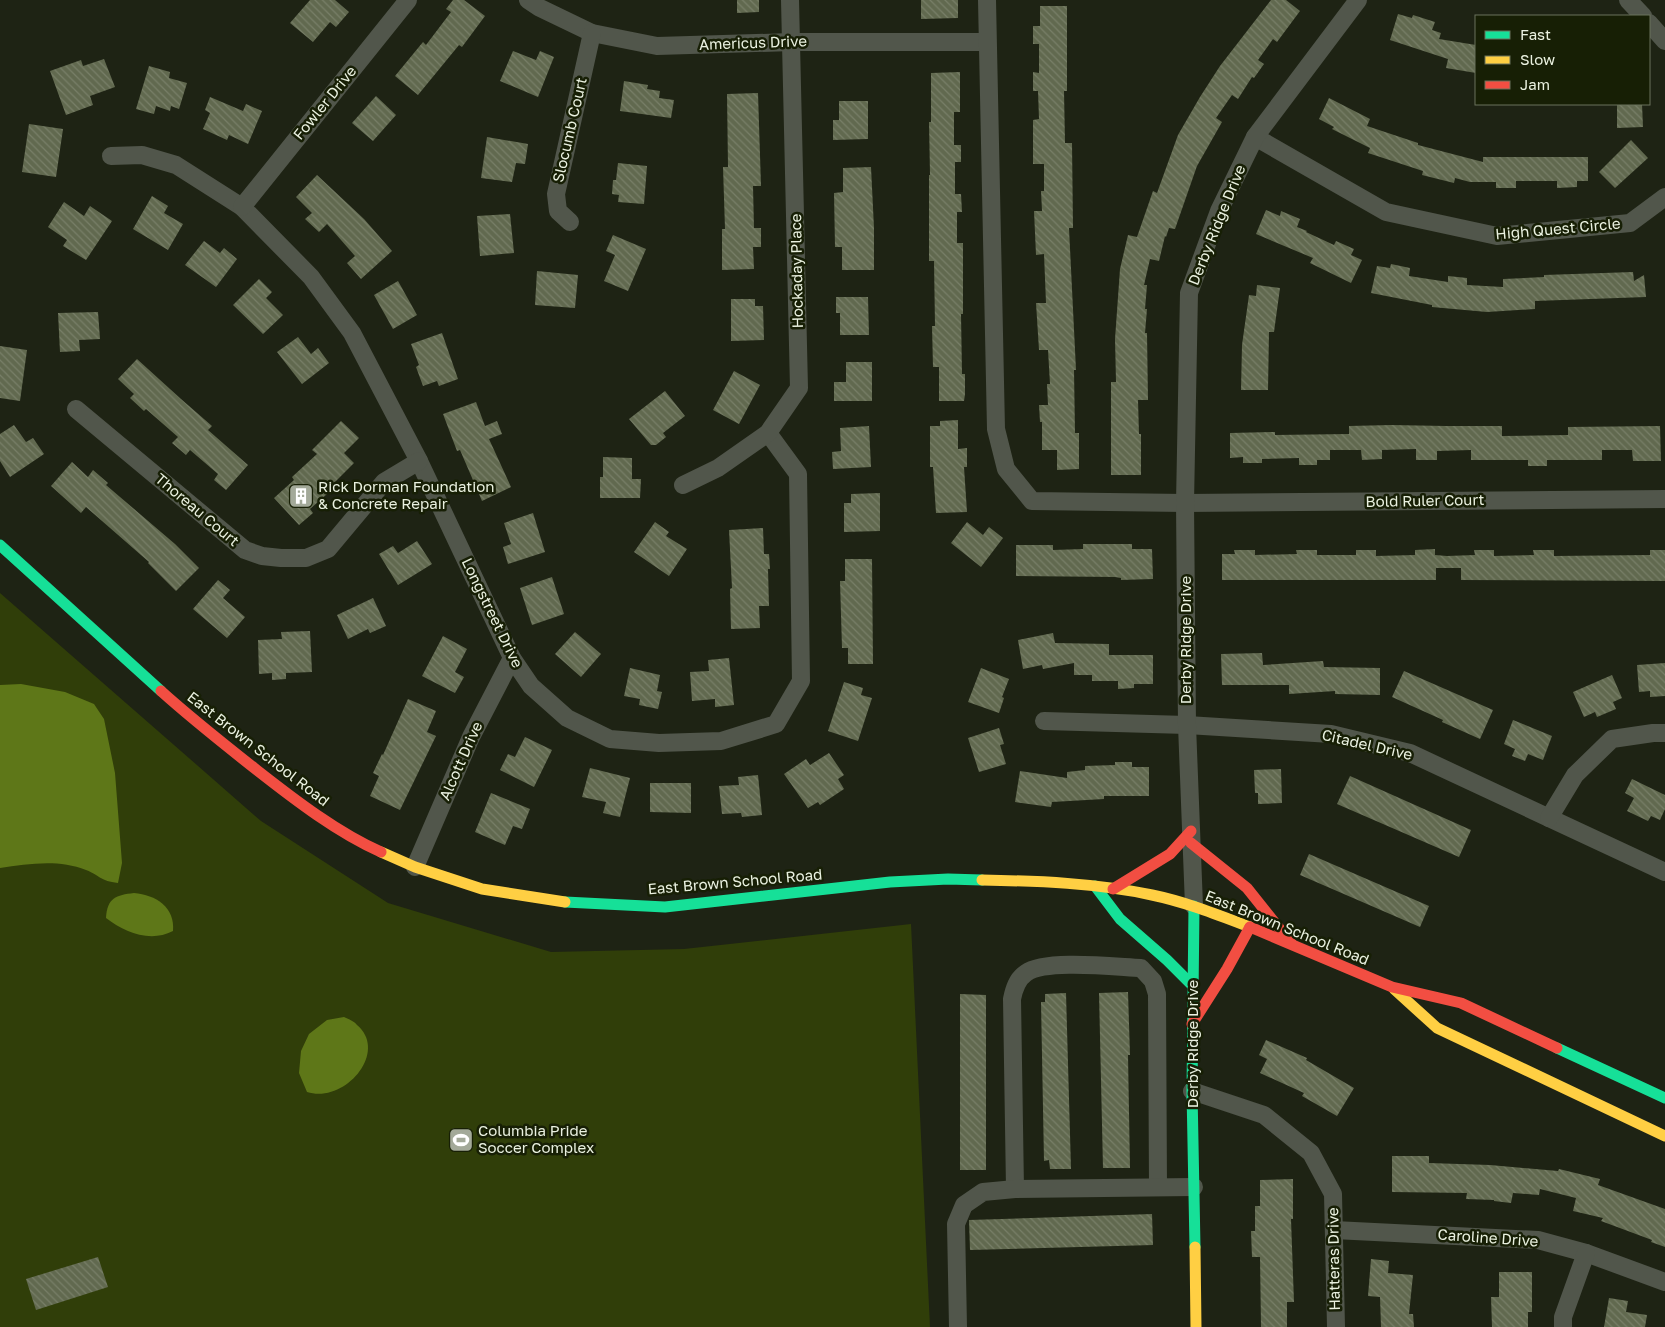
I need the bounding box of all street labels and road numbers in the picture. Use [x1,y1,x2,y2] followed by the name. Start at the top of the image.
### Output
[699,31,808,53] street label: Americus Drive
[289,62,360,143] street label: Fowler Drive
[548,76,590,184] street label: Slocumb Court
[1184,161,1249,288] street label: Derby Ridge Drive
[786,213,806,329] street label: Hockaday Place
[1495,214,1622,242] street label: High Quest Circle
[152,469,243,549] street label: Thoreau Court
[1365,490,1485,510] street label: Bold Ruler Court
[459,555,527,671] street label: Longstreet Drive
[1176,575,1194,704] street label: Derby Ridge Drive
[184,687,333,809] street label: East Brown School Road
[435,718,486,803] street label: Alcott Drive
[1320,725,1415,763] street label: Citadel Drive
[647,864,823,898] street label: East Brown School Road
[1203,886,1372,968] street label: East Brown School Road
[1183,979,1201,1108] street label: Derby Ridge Drive
[1323,1207,1343,1311] street label: Hatteras Drive
[1437,1225,1539,1250] street label: Caroline Drive

